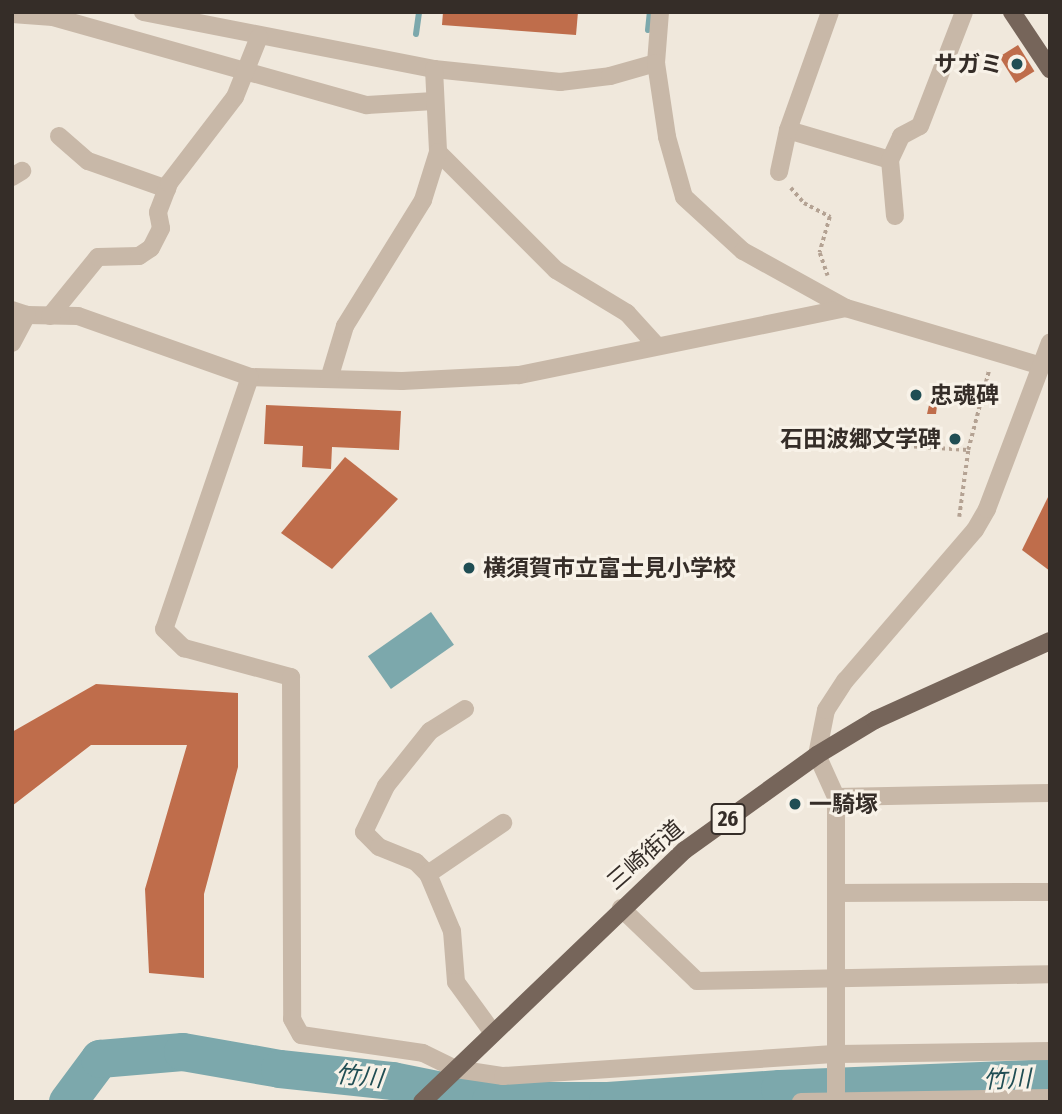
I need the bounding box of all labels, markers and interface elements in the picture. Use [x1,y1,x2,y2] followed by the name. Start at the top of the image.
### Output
[934,50,1003,78] place label: サガミ
[1009,56,1025,72] marker: サガミ
[930,381,999,409] place label: 忠魂碑
[908,387,924,403] marker: 忠魂碑
[780,425,941,453] place label: 石田波郷文学碑
[947,431,963,447] marker: 石田波郷文学碑
[483,554,736,582] place label: 横須賀市立富士見小学校
[461,560,477,576] marker: 横須賀市立富士見小学校
[809,790,878,818] place label: 一騎塚
[787,796,803,812] marker: 一騎塚
[710,802,746,836] road number: 26
[601,814,689,896] street label: 三崎街道
[334,1060,384,1094] water label: 竹川
[983,1065,1031,1095] water label: 竹川

